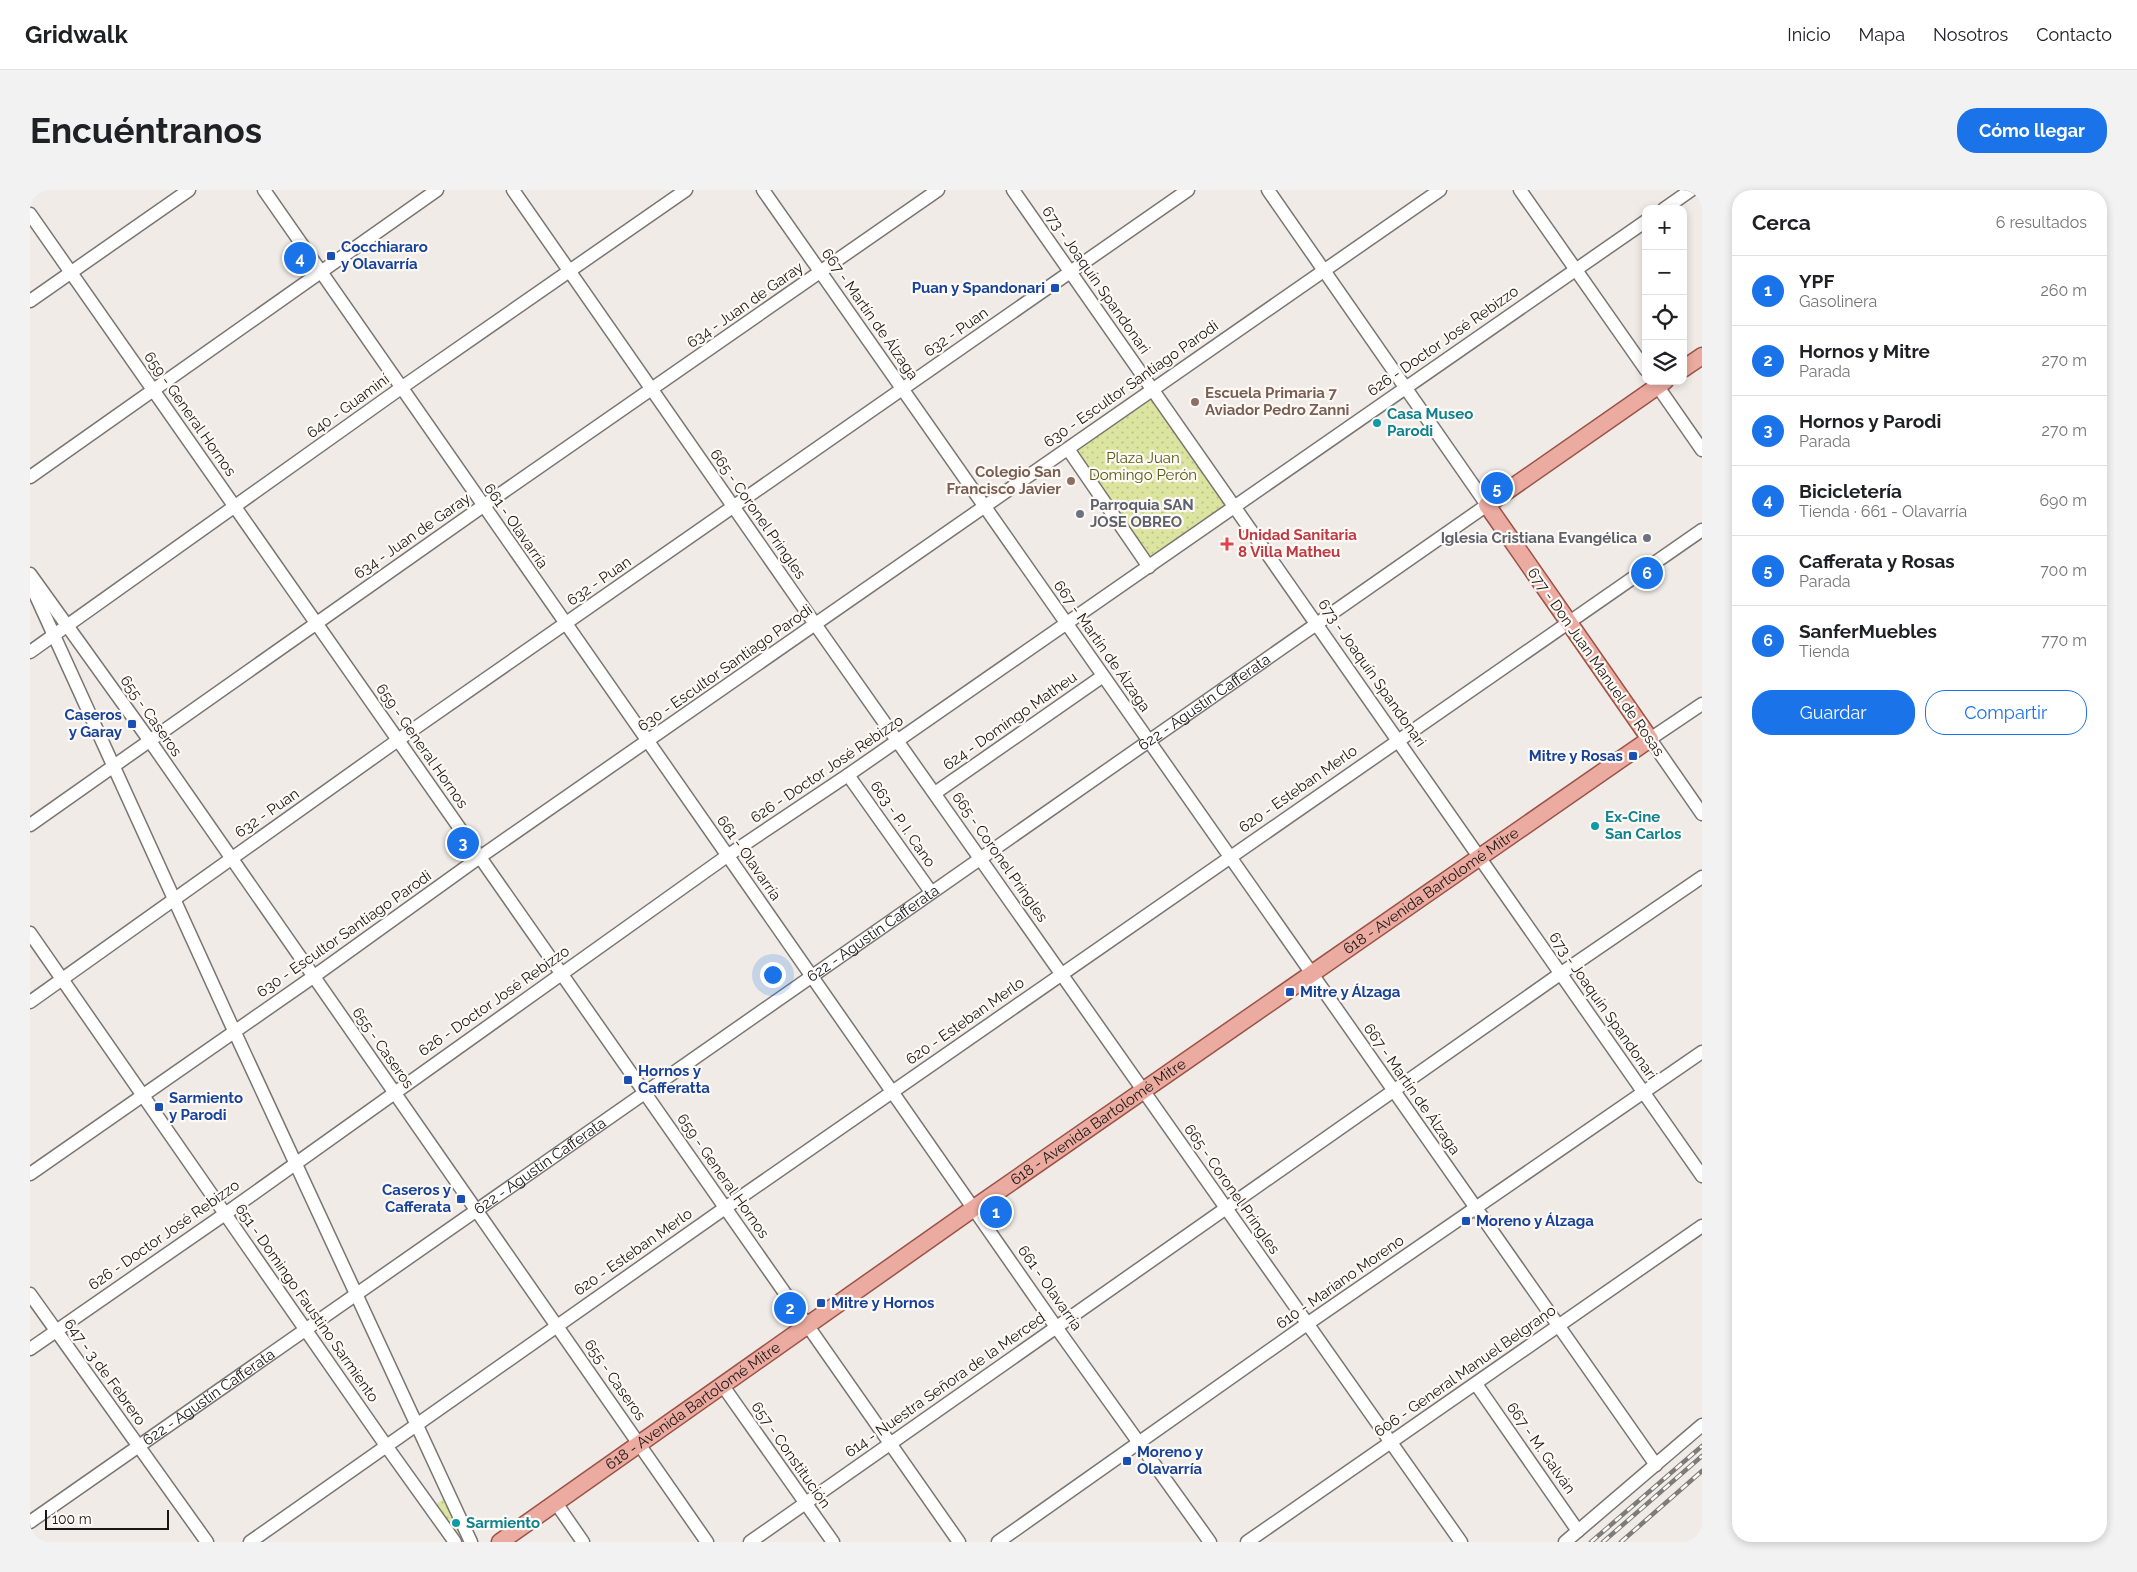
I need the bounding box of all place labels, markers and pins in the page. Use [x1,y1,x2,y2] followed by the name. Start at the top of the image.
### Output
[341,238,428,273] place label: Cocchiararo y Olavarría
[284,239,316,277] pin: 4
[325,250,337,262] marker: Cocchiararo y Olavarría
[912,279,1045,297] place label: Puan y Spandonari
[1049,282,1061,294] marker: Puan y Spandonari
[1205,384,1349,419] place label: Escuela Primaria 7 Aviador Pedro Zanni
[1189,396,1201,408] marker: Escuela Primaria 7 Aviador Pedro Zanni
[1387,405,1473,440] place label: Casa Museo Parodi
[1371,417,1383,429] marker: Casa Museo Parodi
[947,463,1061,498] place label: Colegio San Francisco Javier
[1481,469,1513,507] pin: 5
[1065,475,1077,487] marker: Colegio San Francisco Javier
[1090,496,1194,531] place label: Parroquia SAN JOSE OBREO
[1074,508,1086,520] marker: Parroquia SAN JOSE OBREO
[1238,526,1357,561] place label: Unidad Sanitaria 8 Villa Matheu
[1441,529,1637,547] place label: Iglesia Cristiana Evangélica
[1641,532,1653,544] marker: Iglesia Cristiana Evangélica
[1220,537,1234,551] marker: Unidad Sanitaria 8 Villa Matheu
[1631,554,1663,592] pin: 6
[64,706,123,741] place label: Caseros y Garay
[126,718,138,730] marker: Caseros y Garay
[1529,747,1623,765] place label: Mitre y Rosas
[1627,750,1639,762] marker: Mitre y Rosas
[1605,808,1681,843] place label: Ex-Cine San Carlos
[1589,820,1601,832] marker: Ex-Cine San Carlos
[447,824,479,862] pin: 3
[1300,983,1401,1001] place label: Mitre y Álzaga
[1284,986,1296,998] marker: Mitre y Álzaga
[638,1062,710,1097] place label: Hornos y Cafferatta
[622,1074,634,1086] marker: Hornos y Cafferatta
[169,1089,243,1124] place label: Sarmiento y Parodi
[153,1101,165,1113] marker: Sarmiento y Parodi
[382,1181,452,1216] place label: Caseros y Cafferata
[455,1193,467,1205] marker: Caseros y Cafferata
[980,1193,1012,1231] pin: 1
[1476,1212,1594,1230] place label: Moreno y Álzaga
[1460,1215,1472,1227] marker: Moreno y Álzaga
[774,1289,806,1327] pin: 2
[831,1294,934,1312] place label: Mitre y Hornos
[815,1297,827,1309] marker: Mitre y Hornos
[1137,1443,1204,1478] place label: Moreno y Olavarría
[1121,1455,1133,1467] marker: Moreno y Olavarría
[466,1514,540,1532] place label: Sarmiento
[450,1517,462,1529] marker: Sarmiento

